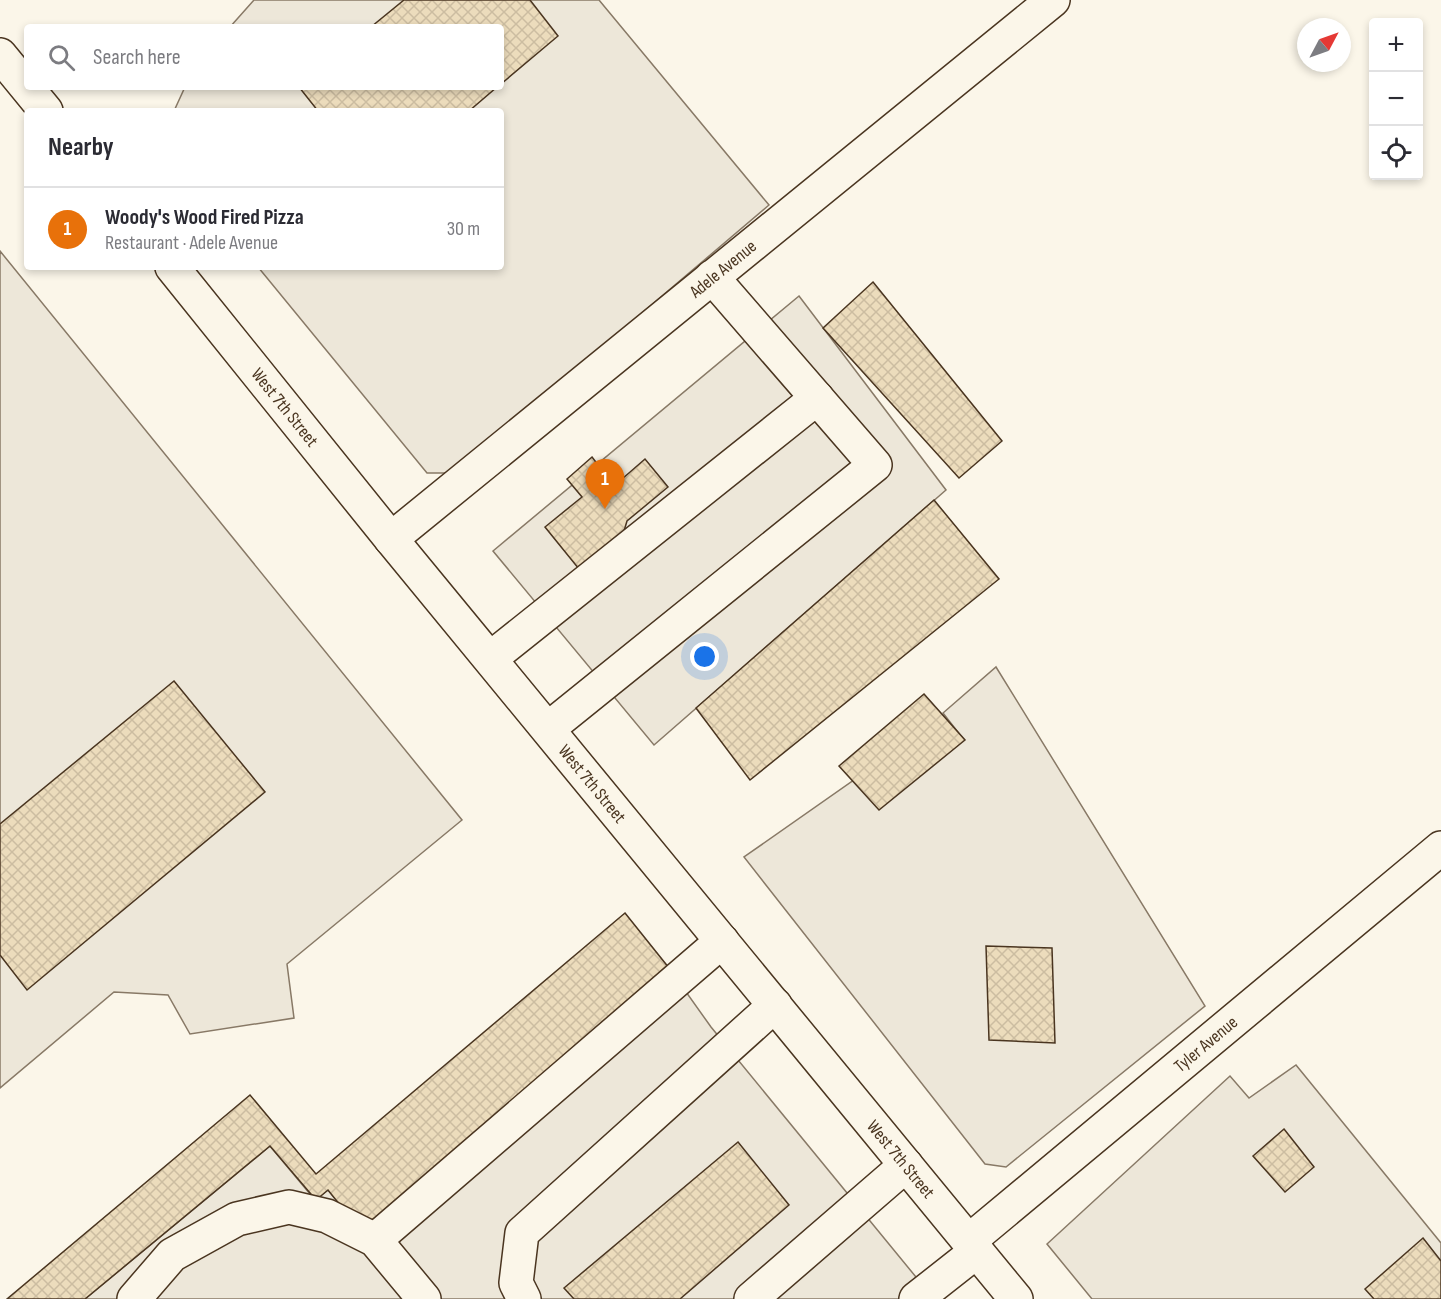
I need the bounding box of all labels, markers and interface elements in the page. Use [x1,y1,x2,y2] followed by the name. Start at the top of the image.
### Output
[1297,18,1351,72] north arrow
[1369,18,1423,180] map controls
[1369,18,1423,72] button: +
[24,24,504,90] search box
[45,41,78,74] icon: search
[93,44,180,71] text: Search here
[1369,72,1423,126] button: −
[1369,126,1423,180] button: locate
[48,132,114,163] text: Nearby
[105,204,304,231] text: Woody's Wood Fired Pizza
[64,217,71,241] text: 1
[447,217,480,241] text: 30 m
[105,231,278,255] text: Restaurant · Adele Avenue
[685,235,760,303] street label: Adele Avenue
[247,364,323,451] street label: West 7th Street
[586,460,624,509] pin: 1
[690,642,719,671] your location
[554,740,631,827] street label: West 7th Street
[1170,1011,1242,1076] street label: Tyler Avenue
[863,1116,940,1203] street label: West 7th Street

